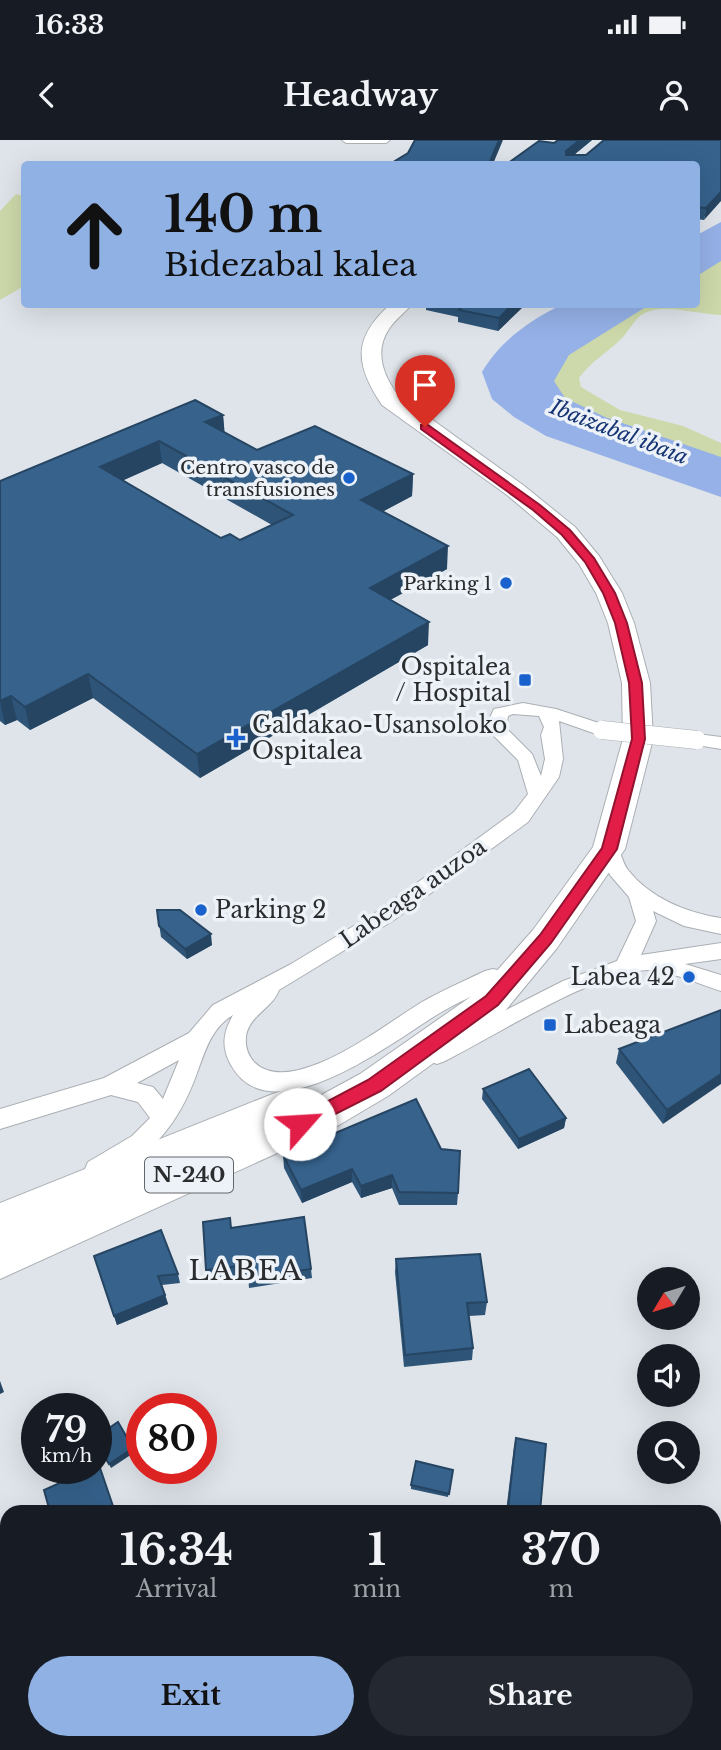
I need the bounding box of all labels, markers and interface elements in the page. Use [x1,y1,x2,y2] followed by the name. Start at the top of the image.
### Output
[35,9,104,41] text: 16:33
[283,75,438,115] text: Headway
[28,76,66,114] icon: back
[655,76,693,114] icon: person
[164,184,322,245] text: 140 m
[49,189,140,280] icon: ahead
[164,245,417,285] text: Bidezabal kalea
[395,355,455,427] pin
[406,366,444,404] icon: arrive
[545,393,692,470] water label: Ibaizabal ibaia
[180,456,335,501] place label: Centro vasco de transfusiones
[341,470,357,486] marker: Centro vasco de transfusiones
[403,572,492,595] place label: Parking 1
[498,575,514,591] marker: Parking 1
[395,653,511,707] place label: Ospitalea / Hospital
[517,672,533,688] marker: Ospitalea / Hospital
[252,711,507,765] place label: Galdakao-Usansoloko Ospitalea
[226,728,246,748] marker: Galdakao-Usansoloko Ospitalea
[335,832,492,954] street label: Labeaga auzoa
[215,896,326,924] place label: Parking 2
[193,902,209,918] marker: Parking 2
[571,963,675,991] place label: Labea 42
[681,969,697,985] marker: Labea 42
[564,1011,661,1039] place label: Labeaga
[542,1017,558,1033] marker: Labeaga
[263,1087,337,1161] position arrow
[145,1158,233,1192] road number: N-240
[188,1253,304,1288] district label: LABEA
[637,1267,700,1330] north arrow
[637,1267,700,1484] map controls
[637,1344,700,1407] button: sound
[126,1393,217,1484] speed limit sign: 80
[46,1408,87,1451] text: 79
[637,1421,700,1484] button: search
[41,1445,92,1467] text: km/h
[120,1524,233,1576] text: 16:34
[368,1524,386,1576] text: 1
[521,1524,601,1576] text: 370
[136,1575,217,1603] text: Arrival
[353,1575,401,1603] text: min
[549,1575,573,1603] text: m
[28,1656,354,1736] button: Exit
[368,1656,693,1736] button: Share

